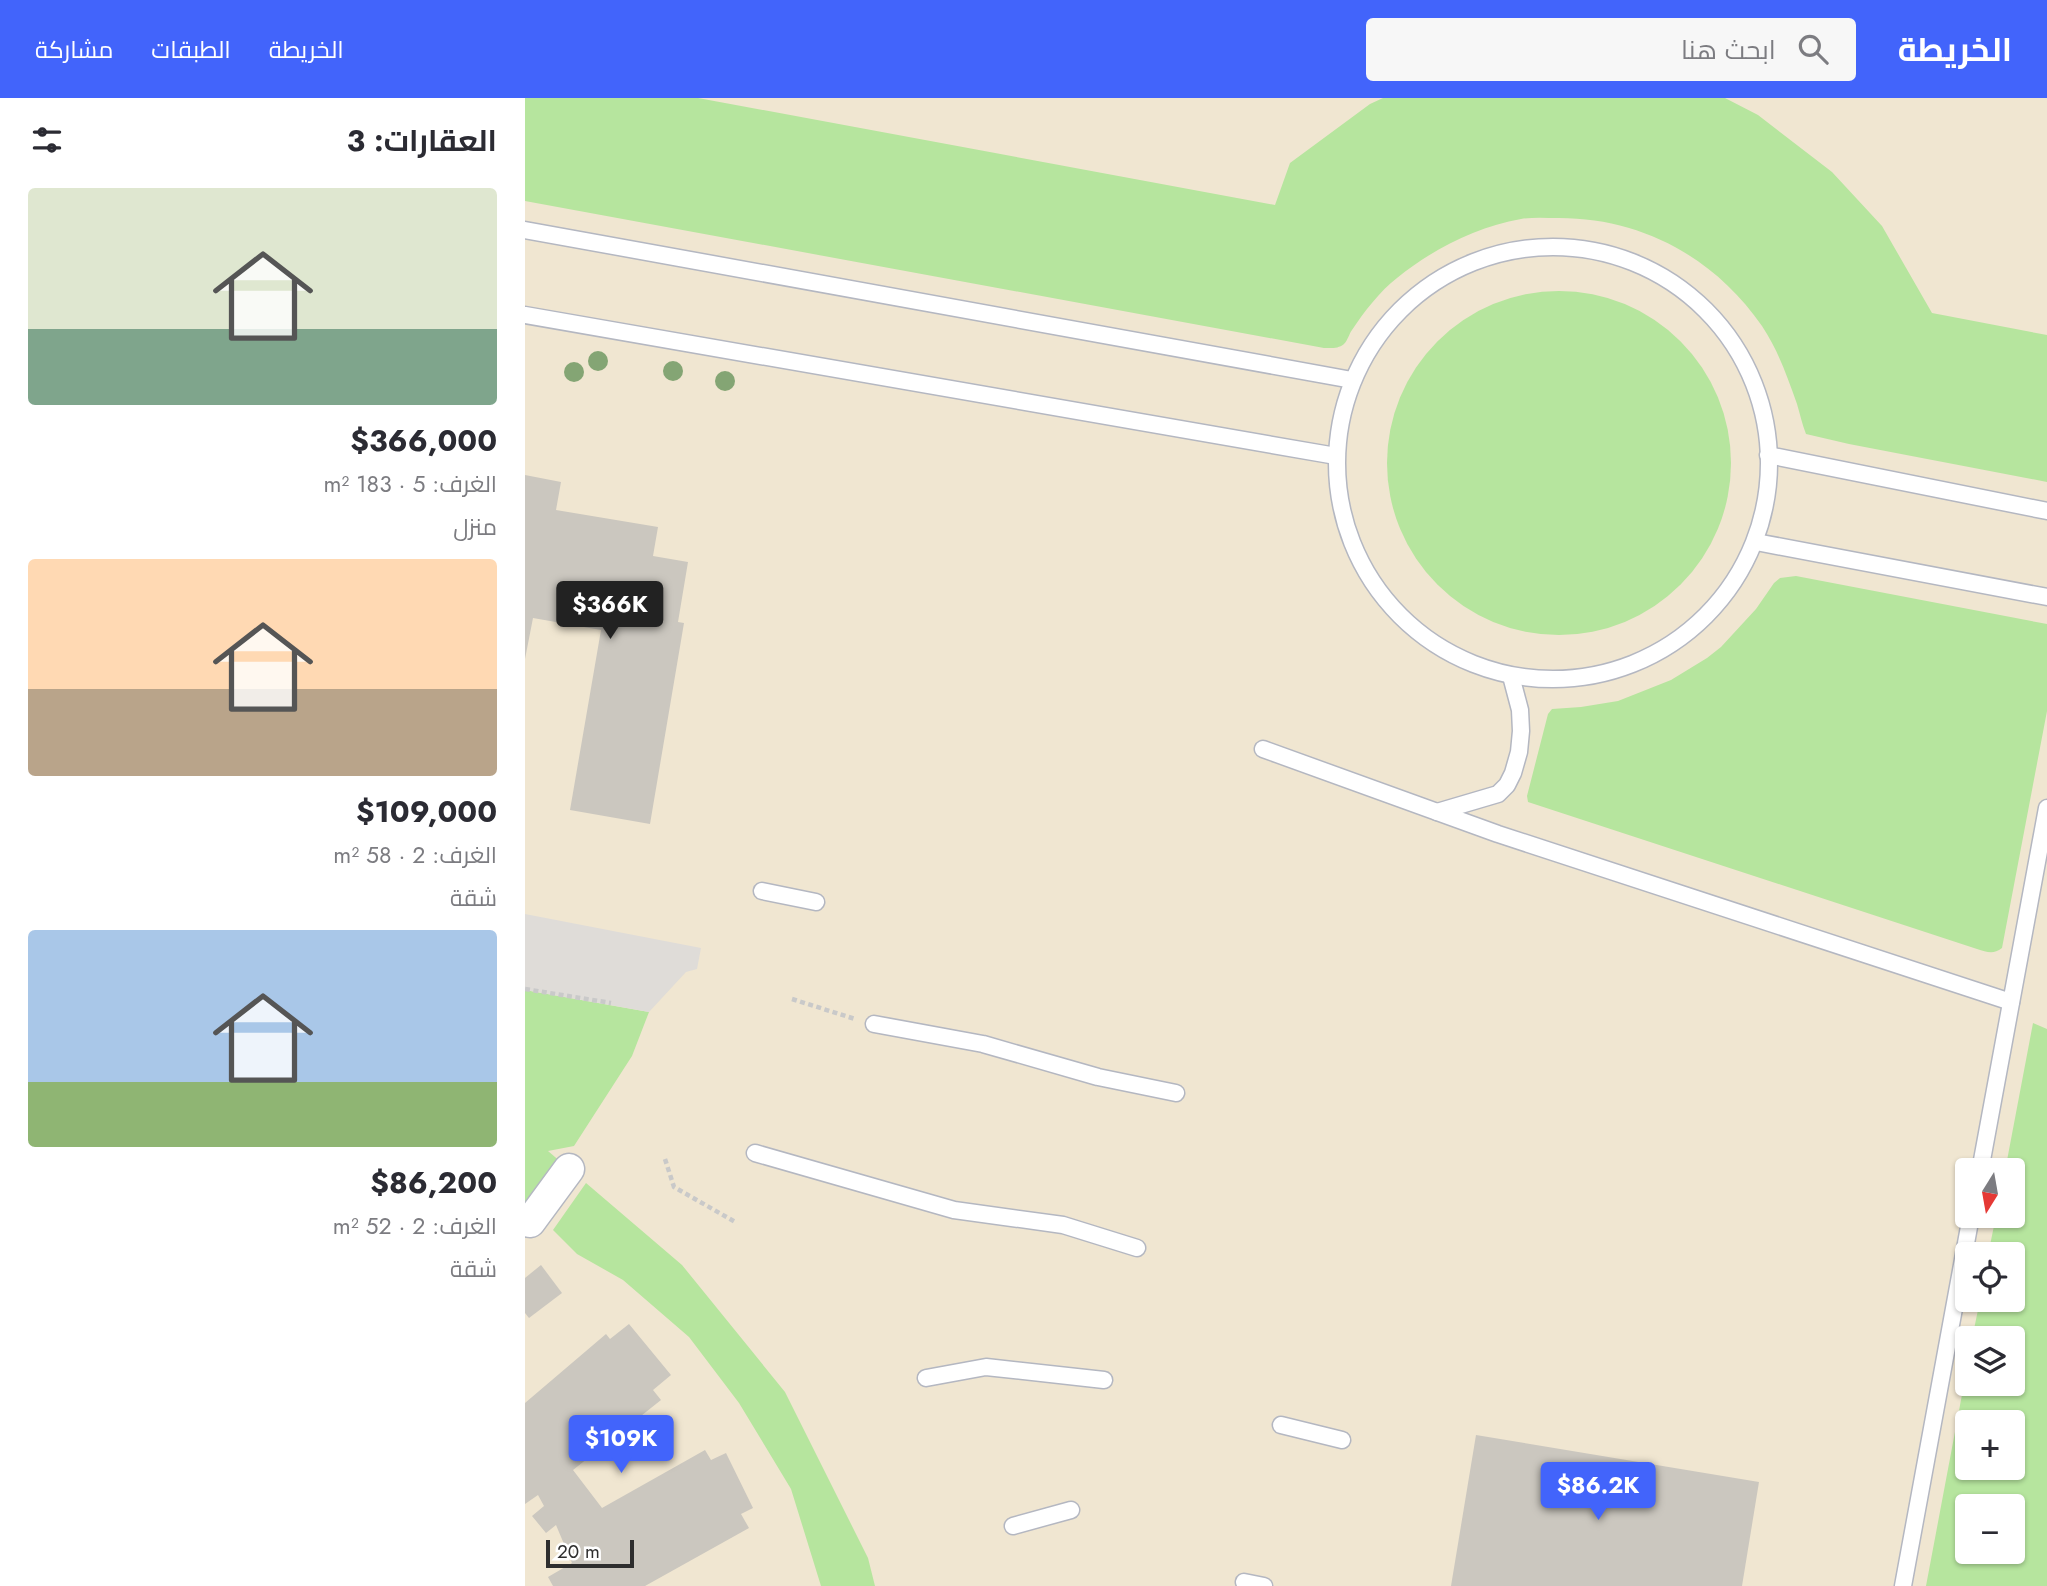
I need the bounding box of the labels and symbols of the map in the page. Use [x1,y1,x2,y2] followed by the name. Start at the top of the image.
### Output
[561,582,659,641] pin: $366K
[1955,1158,2025,1228] north arrow
[572,1416,670,1475] pin: $109K
[1541,1462,1655,1522] pin: $86.2K
[546,1537,633,1569] scale bar

